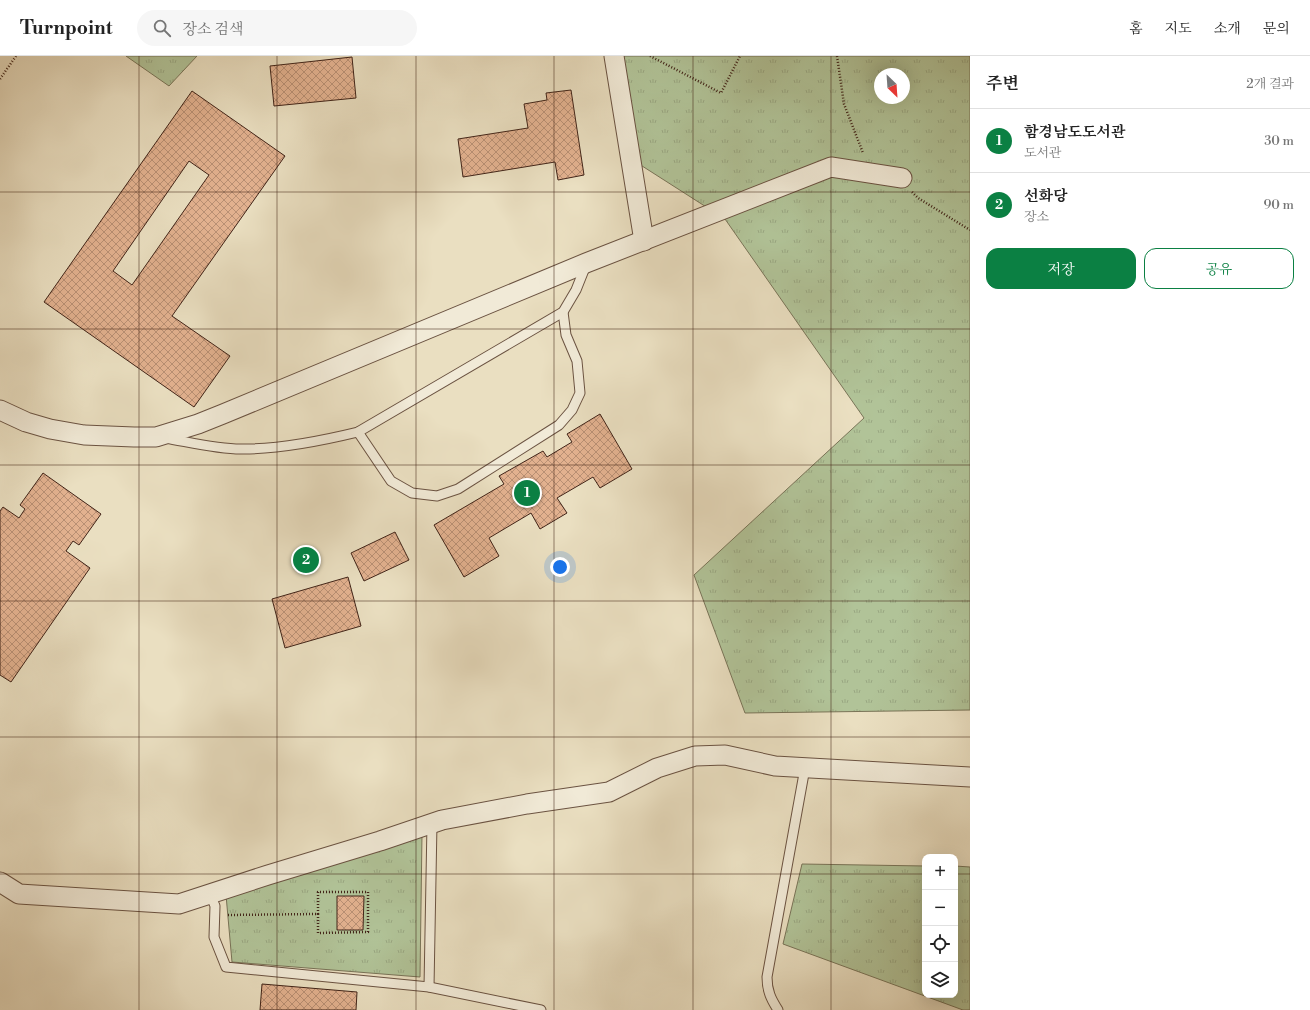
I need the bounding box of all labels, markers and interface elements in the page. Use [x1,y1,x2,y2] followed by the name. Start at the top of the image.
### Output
[137,10,417,46] search box
[20,16,113,40] text: Turnpoint
[151,17,173,39] icon: search
[183,20,244,39] text: 장소 검색
[1129,20,1143,38] text: 홈
[1165,20,1192,38] text: 지도
[1214,20,1241,38] text: 소개
[1263,20,1290,38] text: 문의
[874,68,910,104] north arrow
[986,73,1019,95] text: 주변
[1246,76,1294,92] text: 2개 결과
[1024,123,1125,142] text: 함경남도도서관
[996,133,1002,149] text: 1
[1264,133,1294,149] text: 30 m
[1024,145,1062,161] text: 도서관
[1024,187,1067,206] text: 선화당
[995,197,1003,213] text: 2
[1263,197,1294,213] text: 90 m
[1024,209,1049,225] text: 장소
[986,248,1136,289] button: 저장
[1144,248,1294,289] button: 공유
[514,478,540,508] pin: 1
[293,545,319,575] pin: 2
[550,557,570,577] your location
[922,854,958,998] map controls
[922,854,958,890] button: +
[922,890,958,926] button: −
[922,926,958,962] button: locate
[922,962,958,998] button: layers

